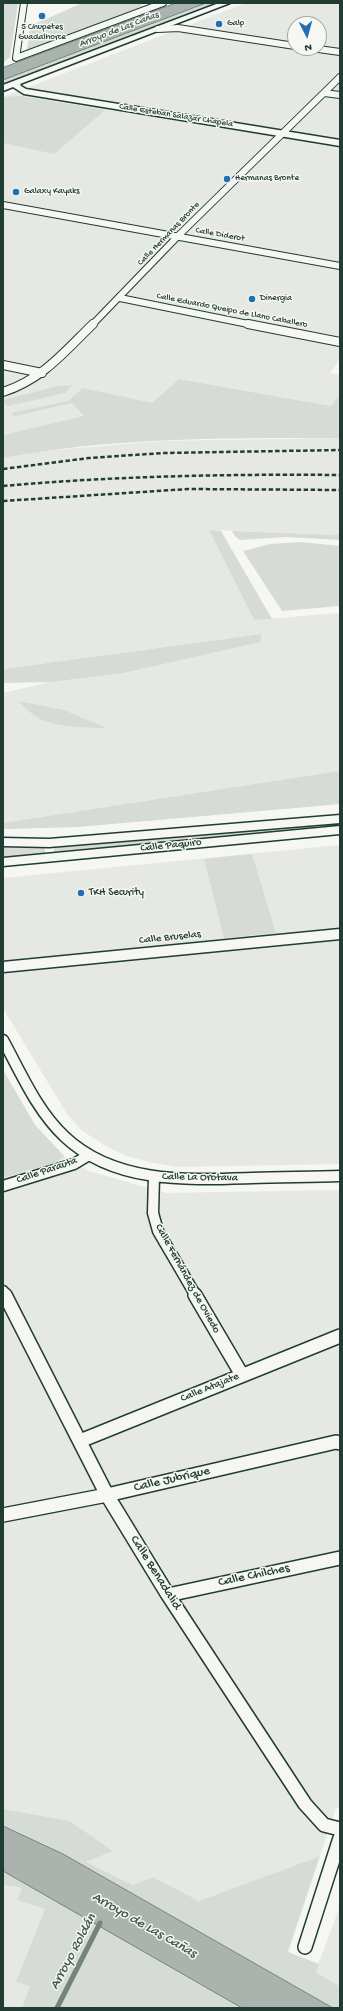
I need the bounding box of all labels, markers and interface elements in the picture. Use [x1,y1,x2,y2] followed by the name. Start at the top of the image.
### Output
[78,9,160,51] water label: Arroyo de Las Cañas
[37,11,47,21] marker: 5 Chupetes Guadalhorce
[287,16,327,56] north arrow
[214,19,224,29] marker: Galp
[227,19,244,29] place label: Galp
[18,23,66,44] place label: 5 Chupetes Guadalhorce
[304,41,312,53] text: N
[118,102,234,130] street label: Calle Esteban Salazar Chapela
[222,174,232,184] marker: Hermanas Bronte
[235,174,299,184] place label: Hermanas Bronte
[11,187,21,197] marker: Galaxy Kayaks
[24,187,80,197] place label: Galaxy Kayaks
[136,200,202,268] street label: Calle Hermanas Bronte
[195,225,245,245] street label: Calle Diderot
[156,291,308,331] street label: Calle Eduardo Queipo de Llano Caballero
[247,294,257,304] marker: Dinergia
[260,294,292,304] place label: Dinergia
[140,836,202,856] street label: Calle Paquiro
[89,886,144,900] place label: TKH Security
[76,888,86,898] marker: TKH Security
[138,928,202,948] street label: Calle Bruselas
[15,1154,79,1188] street label: Calle Parauta
[162,1171,238,1185] street label: Calle La Orotava
[151,1222,223,1336] street label: Calle Fernández de Oviedo
[179,1370,241,1406] street label: Calle Atajate
[132,1464,212,1496] street label: Calle Jubrique
[126,1533,184,1613] street label: Calle Benadalid
[217,1561,291,1591] street label: Calle Chilches
[89,1889,199,1963] water label: Arroyo de Las Cañas
[47,1911,101,1993] water label: Arroyo Roldán

